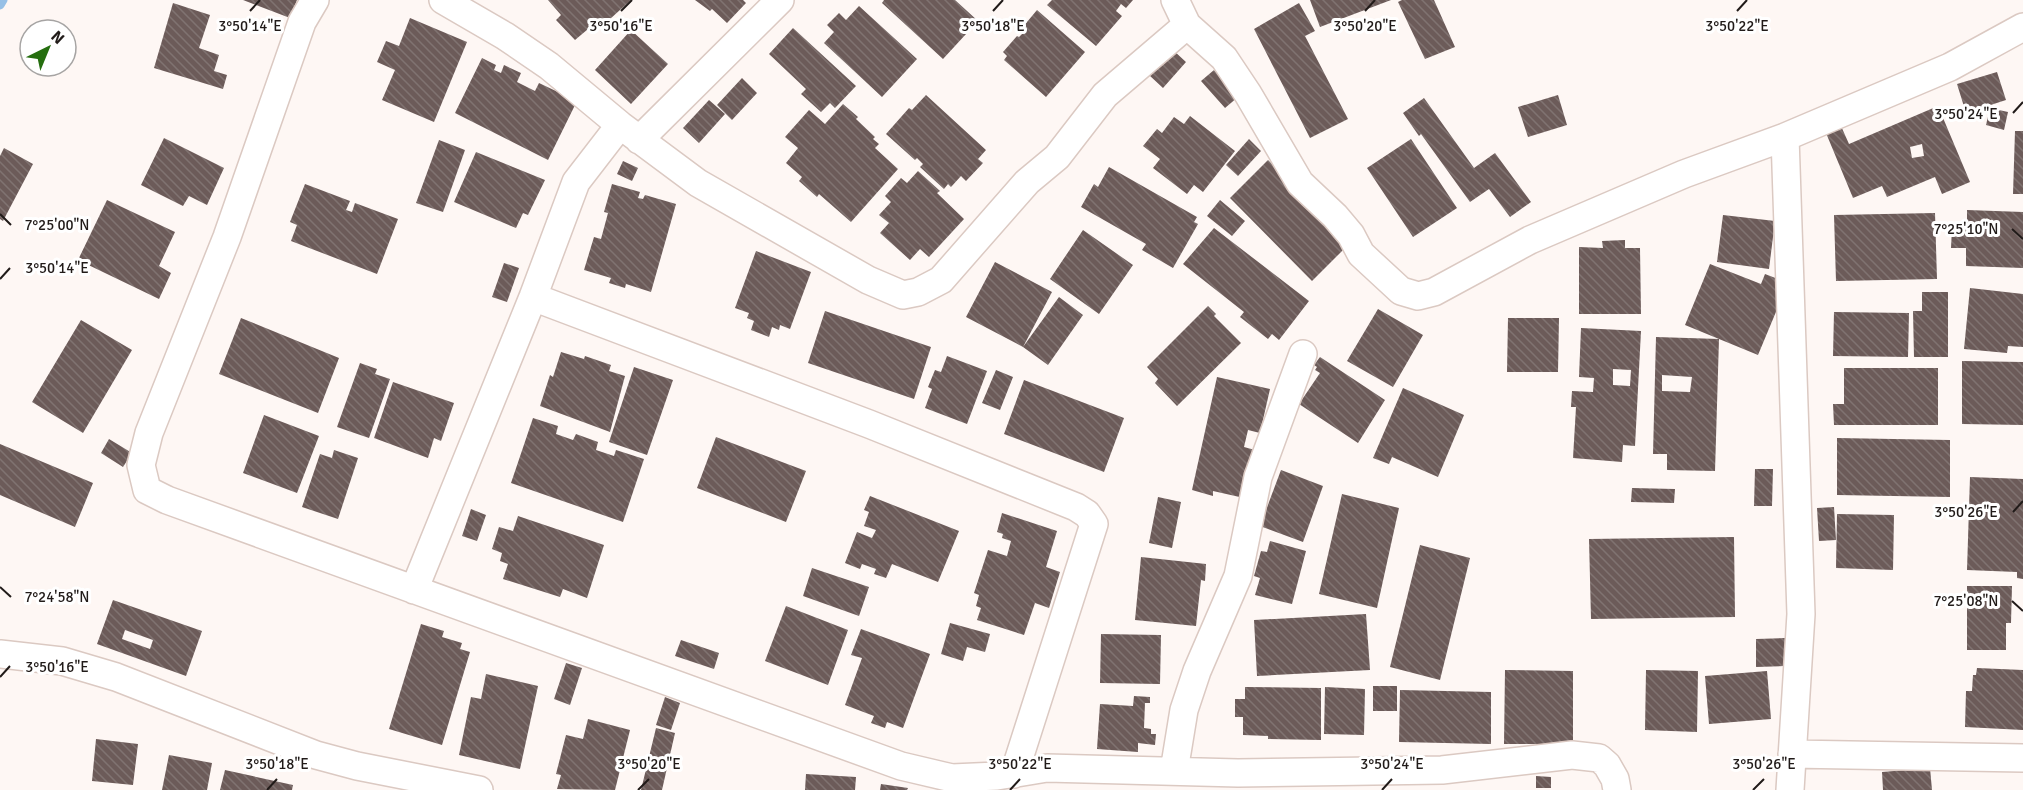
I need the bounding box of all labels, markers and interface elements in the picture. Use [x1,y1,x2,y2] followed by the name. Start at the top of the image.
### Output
[218,17,282,35] text: 3°50'14"E
[589,17,653,35] text: 3°50'16"E
[961,17,1025,35] text: 3°50'18"E
[1333,17,1397,35] text: 3°50'20"E
[1705,17,1769,35] text: 3°50'22"E
[18,18,78,78] north arrow
[47,27,68,49] text: N
[1934,105,1998,123] text: 3°50'24"E
[24,216,90,234] text: 7°25'00"N
[1933,220,1999,238] text: 7°25'10"N
[25,259,89,277] text: 3°50'14"E
[1934,503,1998,521] text: 3°50'26"E
[24,588,90,606] text: 7°24'58"N
[1933,592,1999,610] text: 7°25'08"N
[25,658,89,676] text: 3°50'16"E
[245,755,309,773] text: 3°50'18"E
[617,755,681,773] text: 3°50'20"E
[988,755,1052,773] text: 3°50'22"E
[1360,755,1424,773] text: 3°50'24"E
[1732,755,1796,773] text: 3°50'26"E

